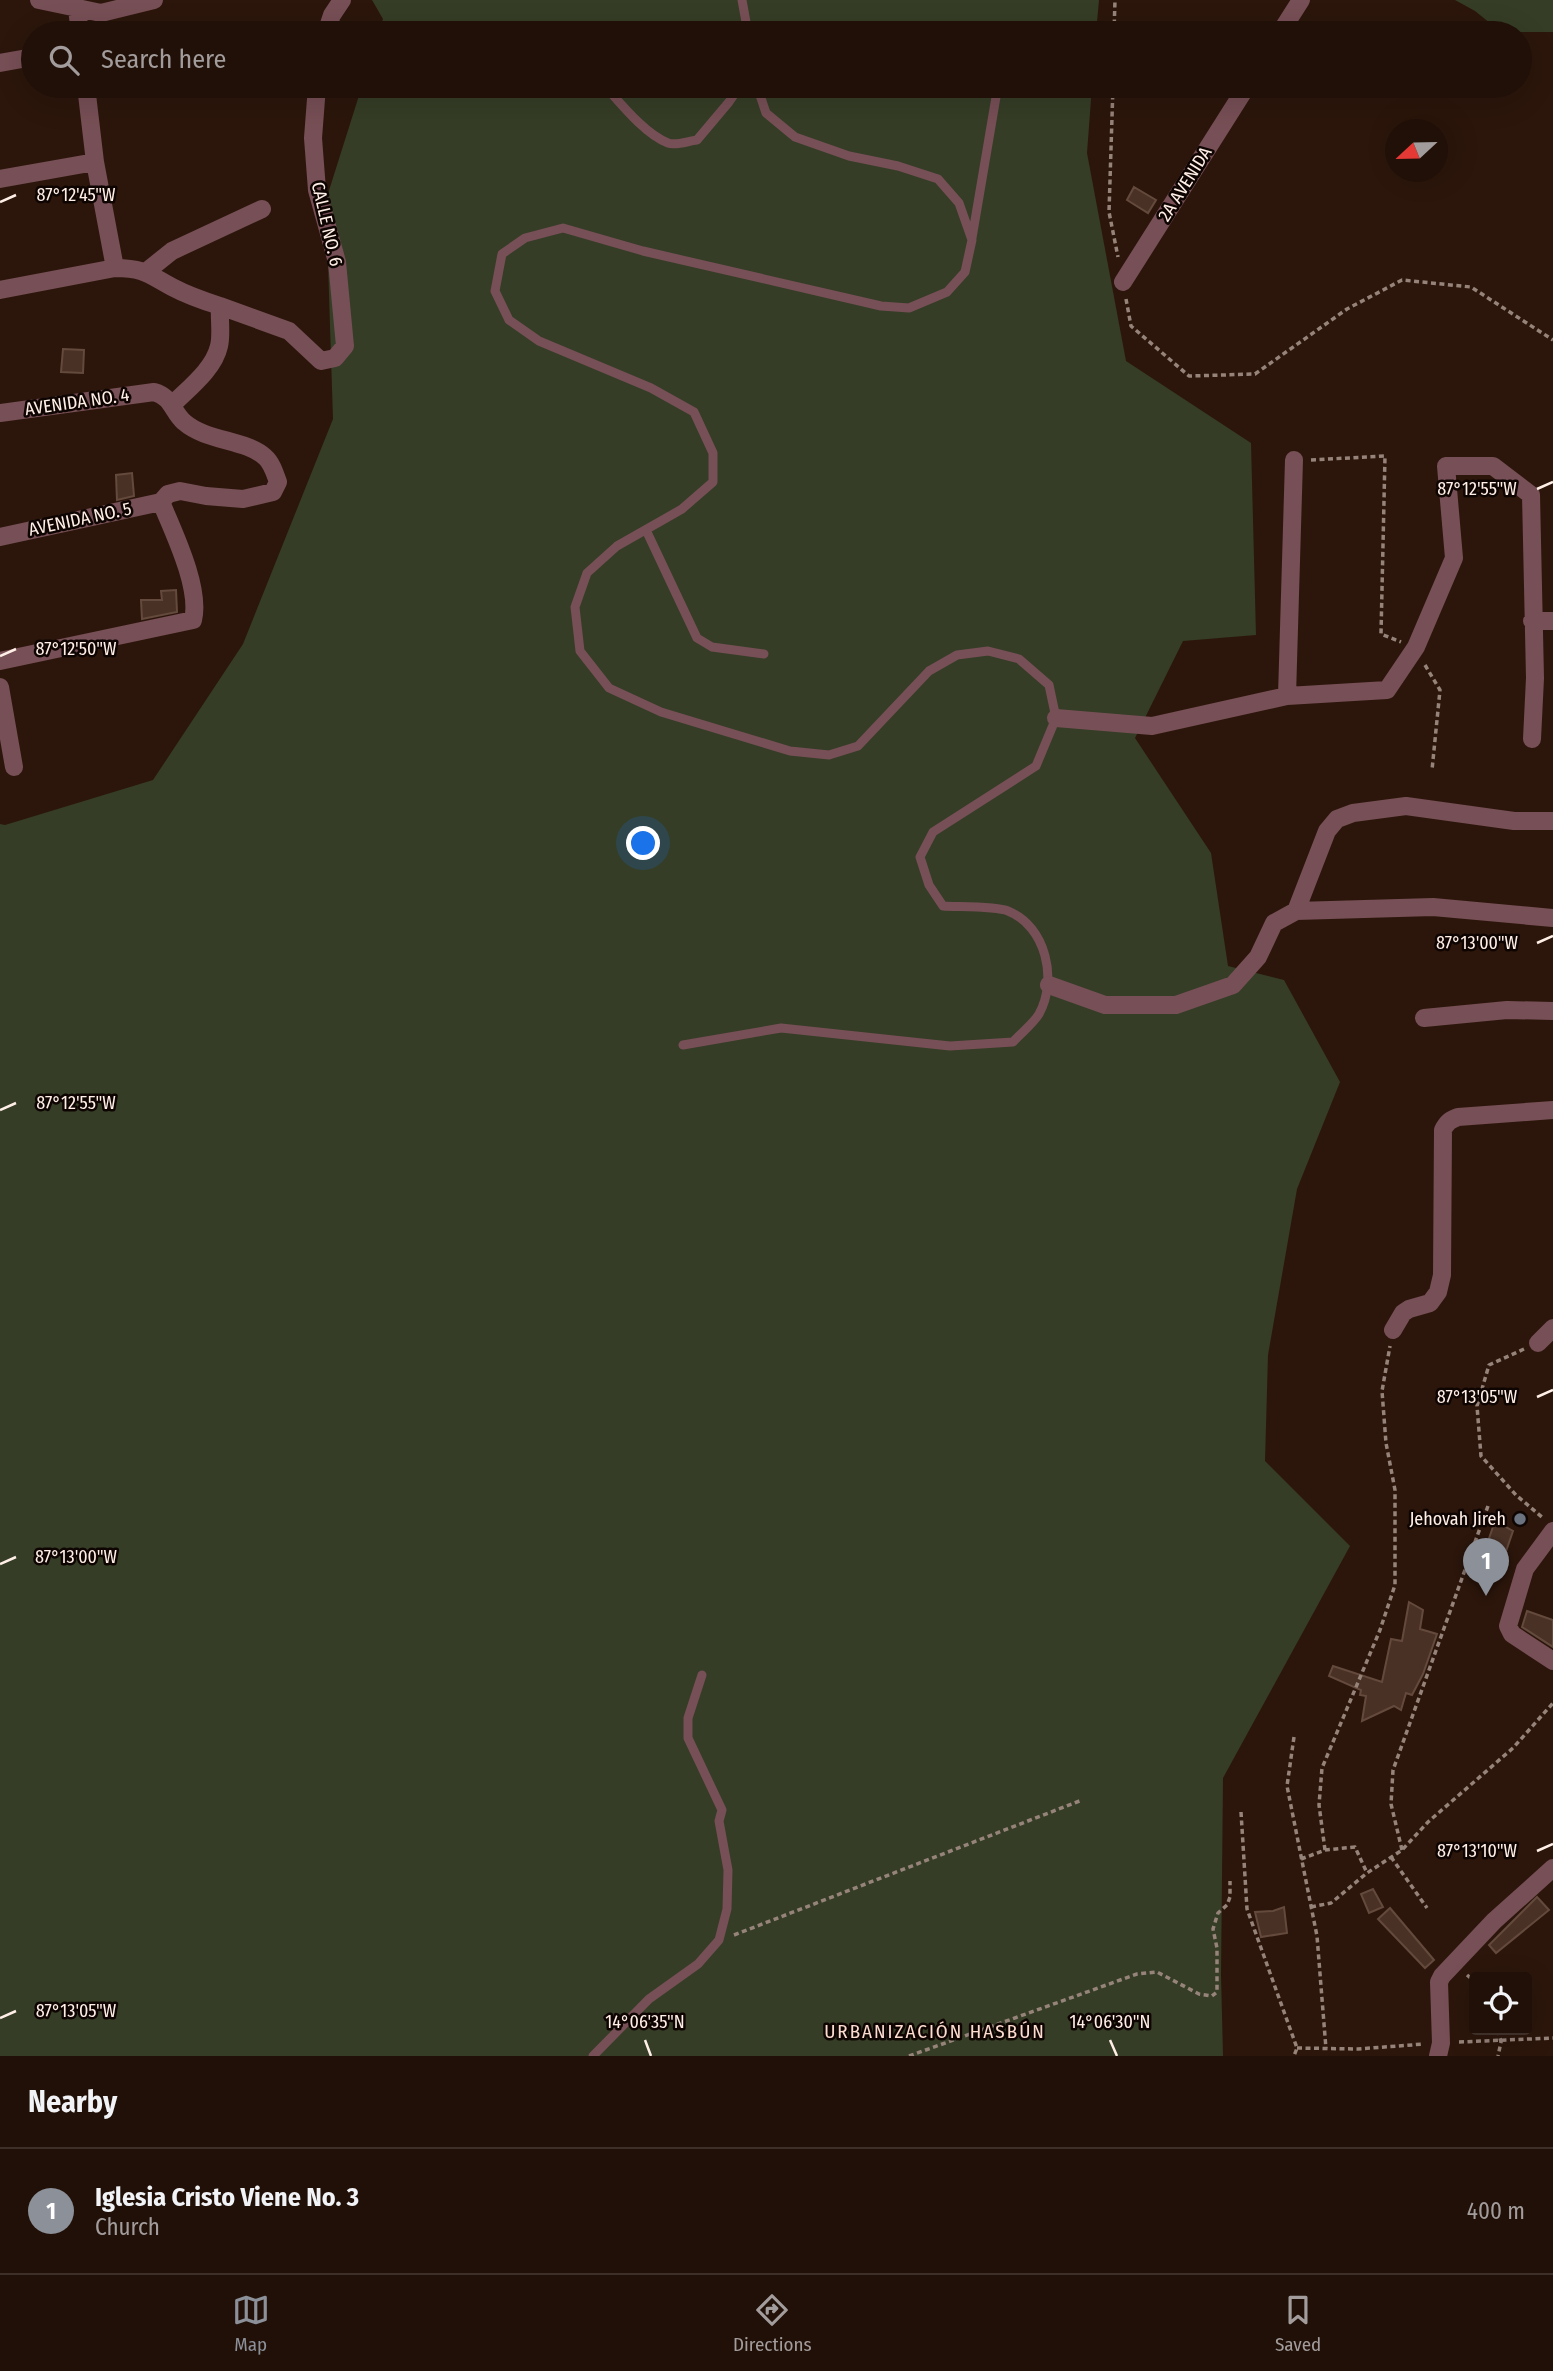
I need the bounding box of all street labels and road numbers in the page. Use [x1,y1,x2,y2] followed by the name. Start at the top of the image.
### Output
[1153,142,1217,225] street label: 2A AVENIDA
[307,180,347,268] street label: CALLE NO. 6
[23,384,131,420] street label: AVENIDA NO. 4
[27,497,133,541] street label: AVENIDA NO. 5

